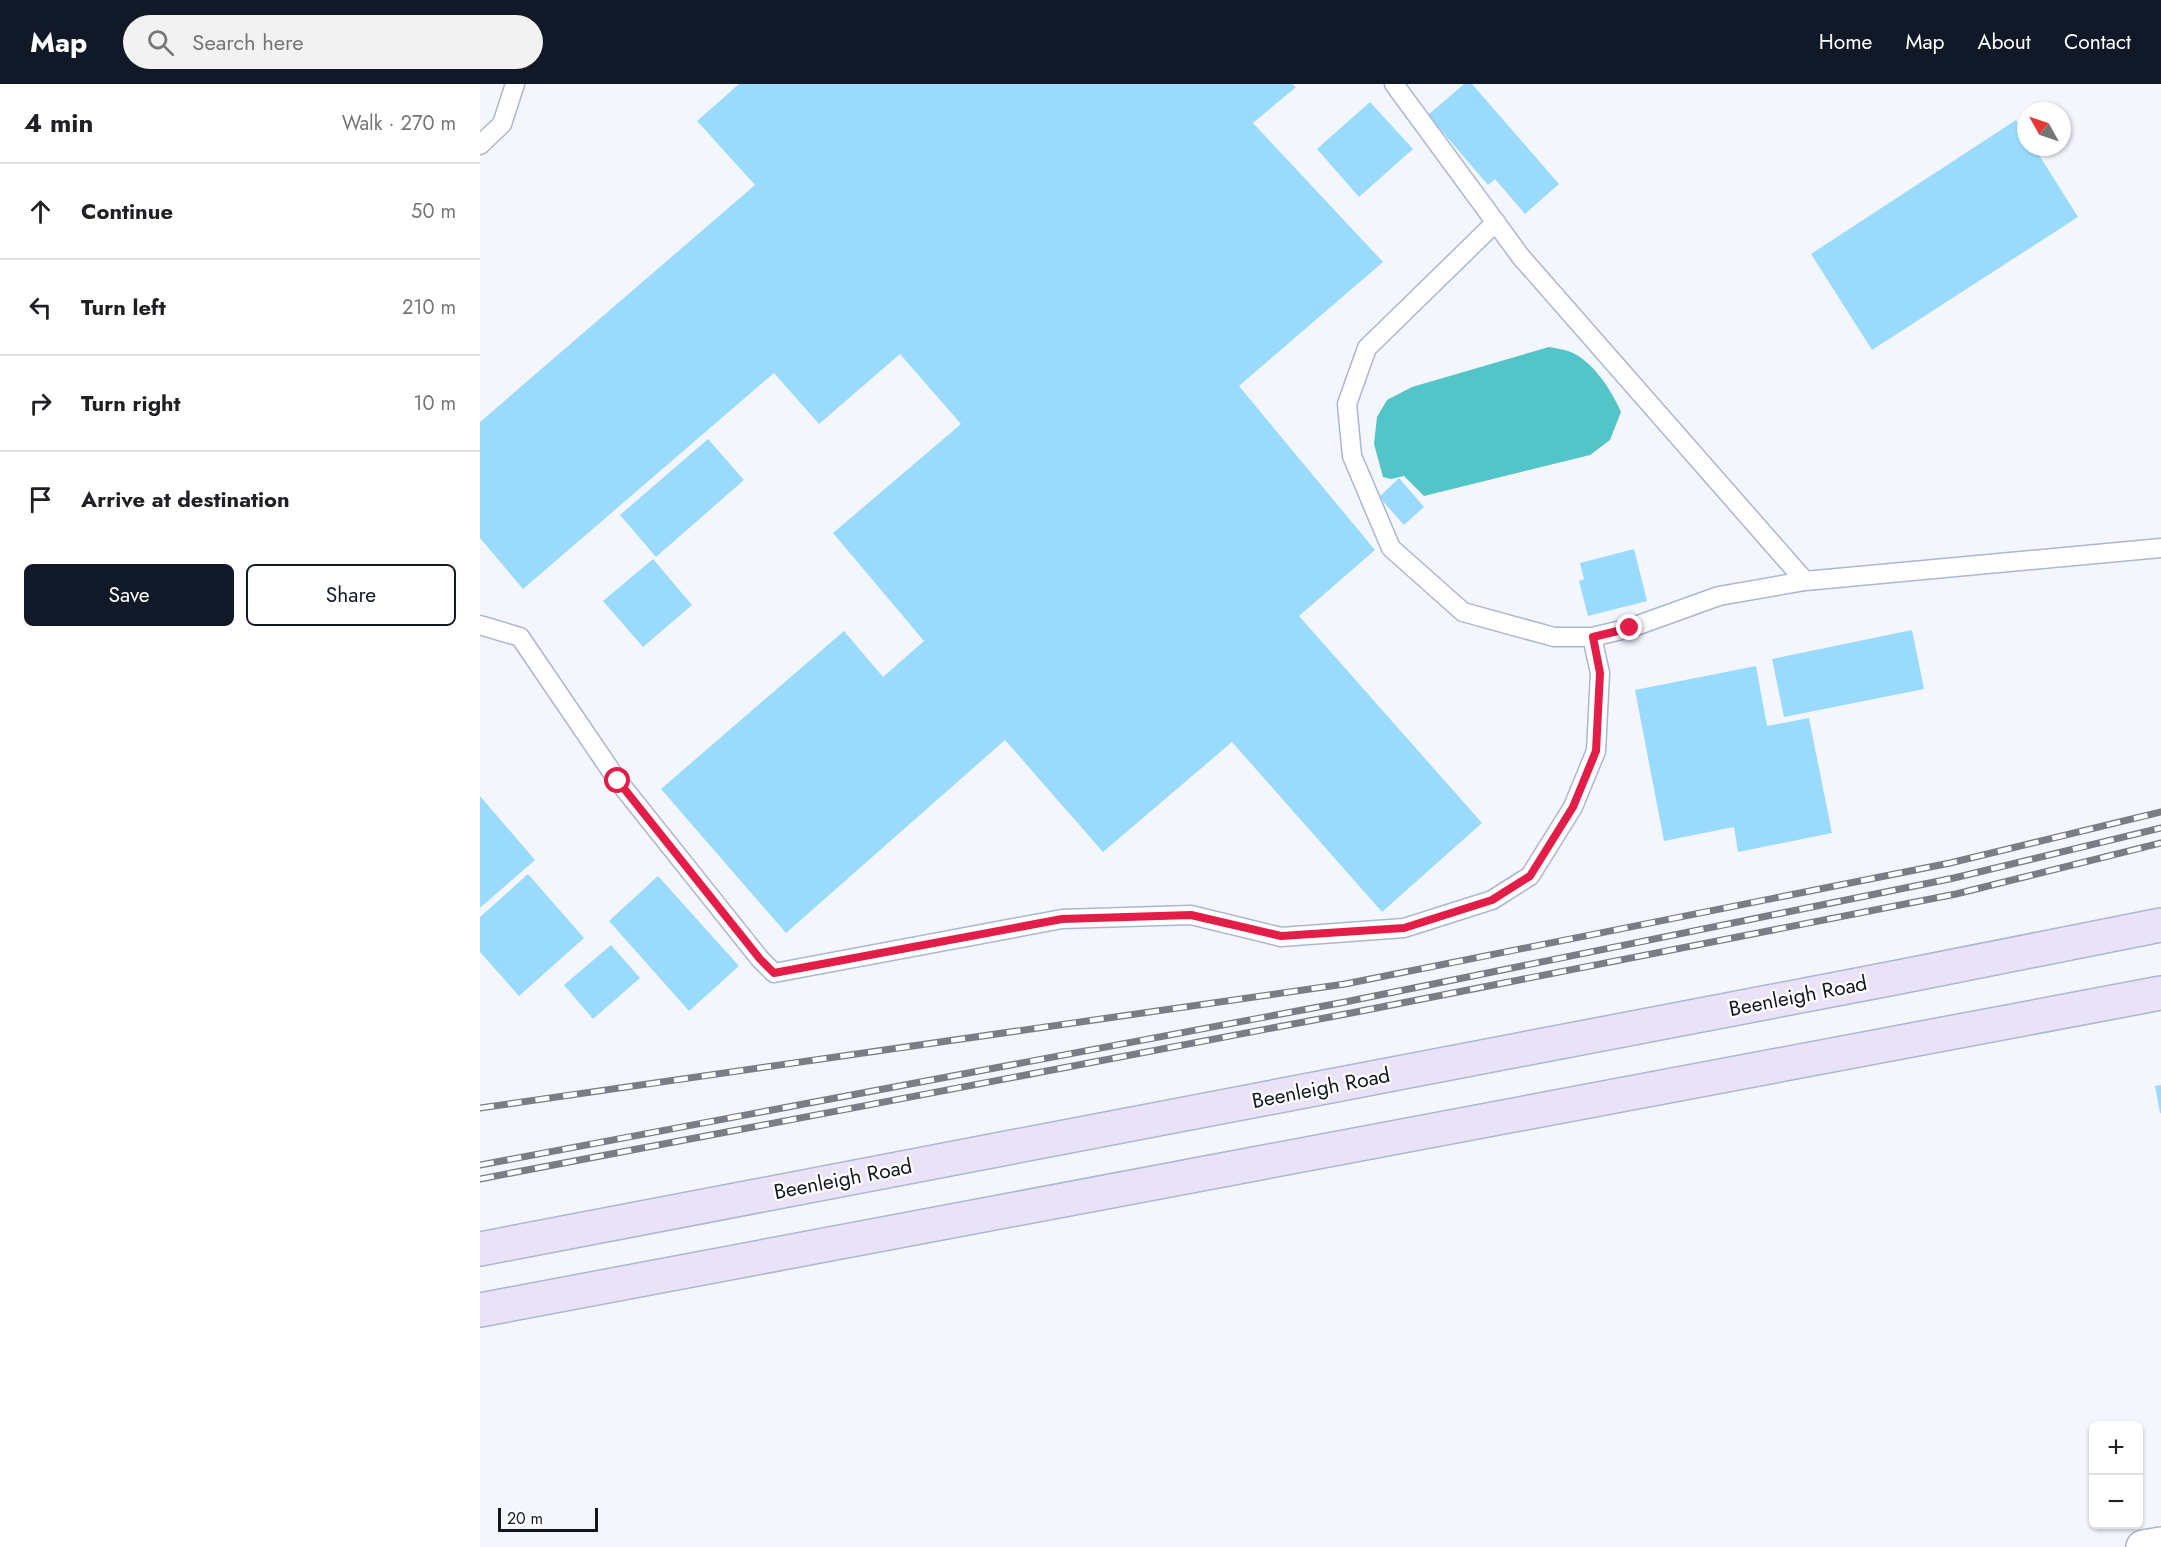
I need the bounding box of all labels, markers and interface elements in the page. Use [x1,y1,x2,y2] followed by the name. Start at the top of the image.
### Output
[123,15,543,69] search box
[30,22,87,63] text: Map
[144,26,177,59] icon: search
[192,26,304,58] text: Search here
[1819,27,1872,57] text: Home
[1905,27,1945,57] text: Map
[1978,27,2031,57] text: About
[2064,27,2131,57] text: Contact
[2017,102,2071,156] north arrow
[24,104,93,142] text: 4 min
[342,109,456,138] text: Walk · 270 m
[24,195,57,228] icon: ahead
[81,195,173,227] text: Continue
[411,197,456,226] text: 50 m
[24,291,57,324] icon: left
[81,291,166,323] text: Turn left
[402,293,456,322] text: 210 m
[24,387,57,420] icon: right
[81,387,181,419] text: Turn right
[413,389,456,418] text: 10 m
[24,483,57,516] icon: arrive
[81,483,290,515] text: Arrive at destination
[24,564,234,626] button: Save
[246,564,456,626] button: Share
[1616,614,1642,640] route end
[604,767,630,793] route start
[1726,968,1870,1024] street label: Beenleigh Road
[1249,1060,1393,1116] street label: Beenleigh Road
[771,1151,915,1207] street label: Beenleigh Road
[2089,1421,2143,1529] map controls
[2089,1421,2143,1475] button: +
[2089,1475,2143,1529] button: −
[498,1505,598,1532] scale bar
[507,1507,543,1530] text: 20 m

